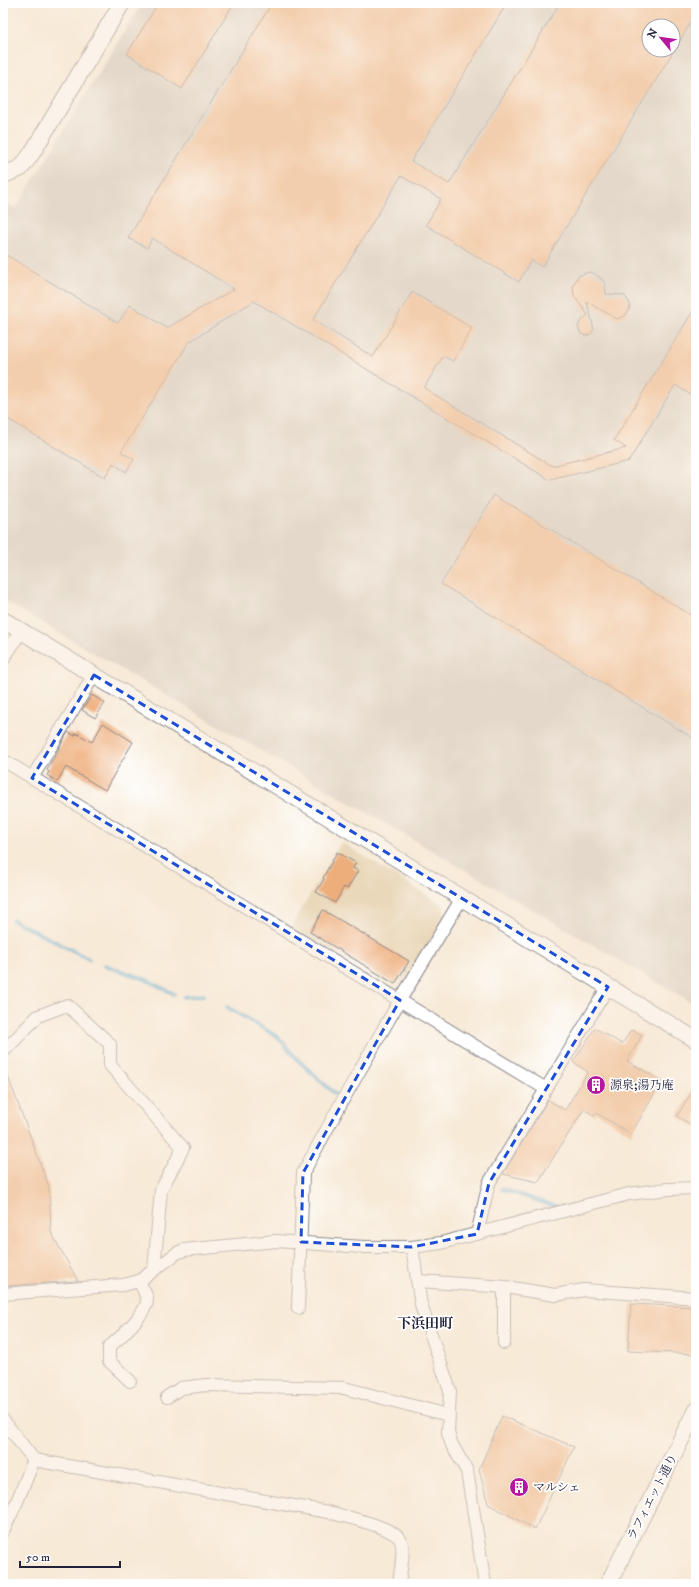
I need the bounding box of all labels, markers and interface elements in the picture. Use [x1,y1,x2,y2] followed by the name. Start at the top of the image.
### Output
[641,18,681,58] north arrow
[645,26,661,41] text: N
[585,1074,607,1096] building icon: 源泉;湯乃庵
[610,1078,674,1093] place label: 源泉;湯乃庵
[397,1315,454,1333] district label: 下浜田町
[624,1452,681,1543] street label: ラフィエット通り
[508,1476,530,1498] building icon: マルシェ
[533,1480,580,1495] place label: マルシェ
[20,1543,120,1569] scale bar
[26,1550,50,1565] text: 50 m

